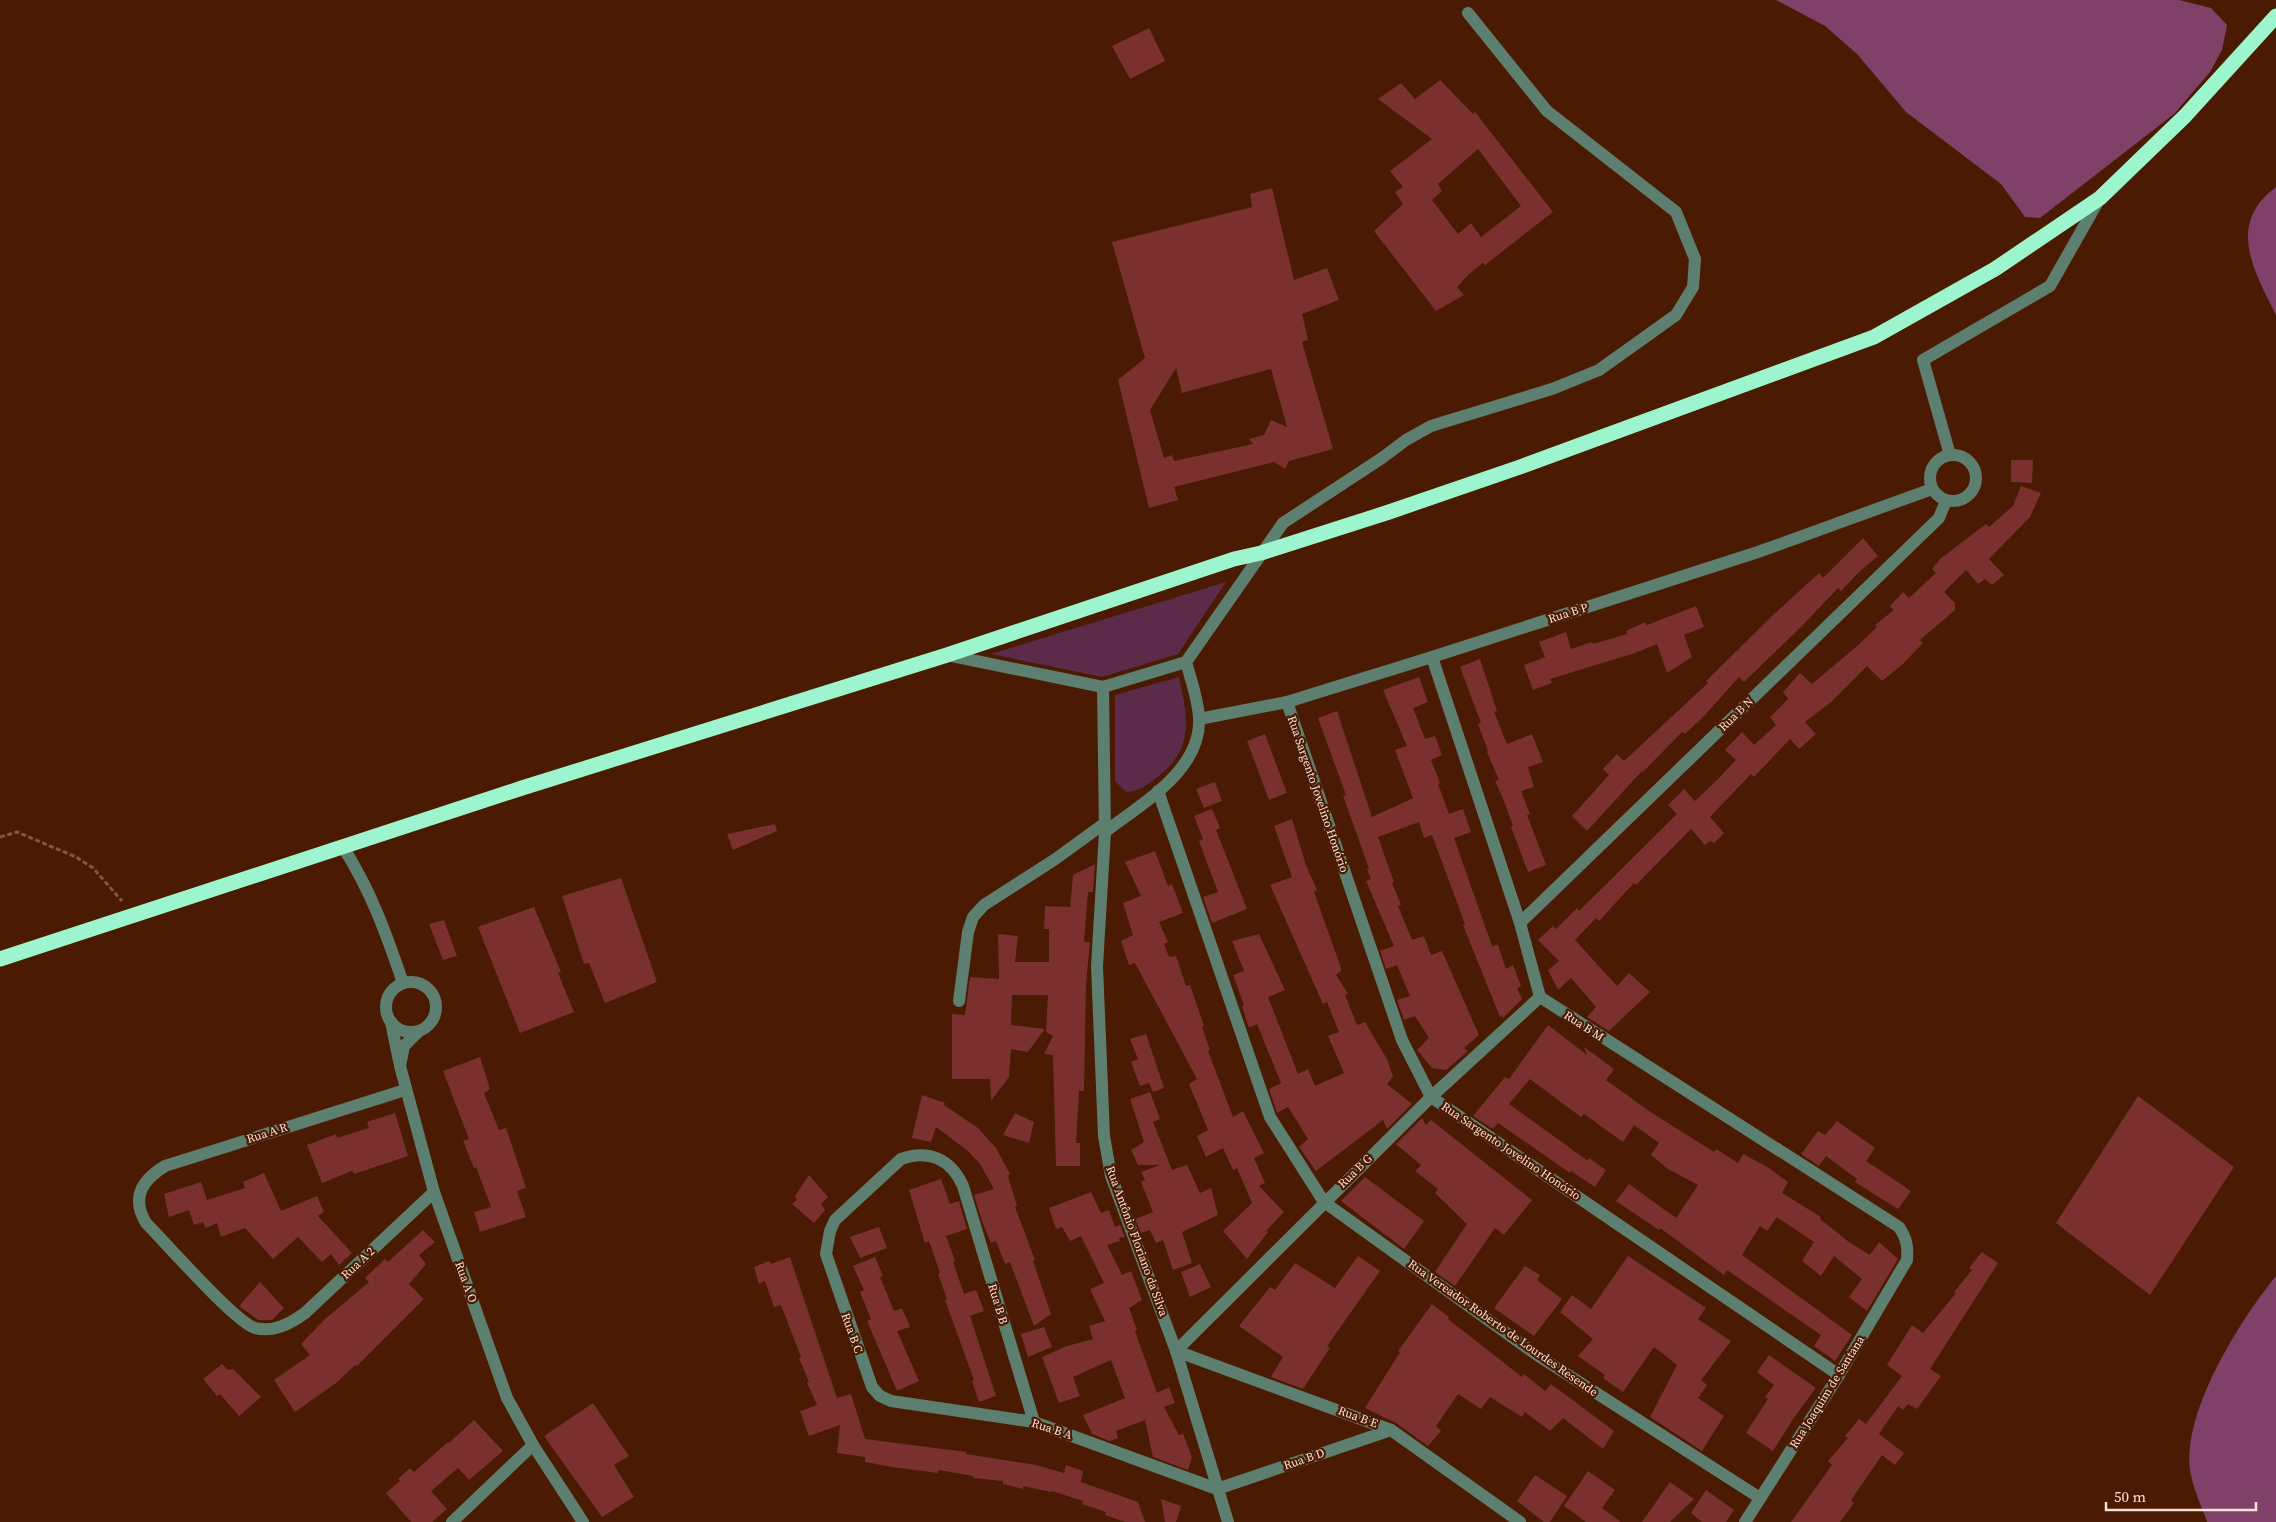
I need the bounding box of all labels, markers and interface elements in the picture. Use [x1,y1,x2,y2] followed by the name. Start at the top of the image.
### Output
[1546,599,1590,627] street label: Rua B P
[1715,693,1757,735] street label: Rua B N
[1284,713,1353,875] street label: Rua Sargento Jovelino Honório
[1561,1007,1607,1045] street label: Rua B M
[1438,1098,1584,1204] street label: Rua Sargento Jovelino Honório
[244,1119,290,1147] street label: Rua A R
[1334,1151,1376,1191] street label: Rua B G
[1102,1164,1172,1319] street label: Rua Antônio Floriano da Silva
[338,1243,378,1283] street label: Rua A 2
[1405,1256,1601,1400] street label: Rua Vereador Roberto de Lourdes Resende
[451,1259,481,1305] street label: Rua A O
[984,1282,1012,1327] street label: Rua B B
[837,1311,867,1356] street label: Rua B C
[1786,1332,1869,1451] street label: Rua Joaquim de Santana
[1336,1402,1380,1432] street label: Rua B E
[1030,1415,1074,1443] street label: Rua B A
[1281,1445,1327,1473] street label: Rua B D
[2106,1480,2256,1512] scale bar
[2114,1486,2146,1507] text: 50 m

